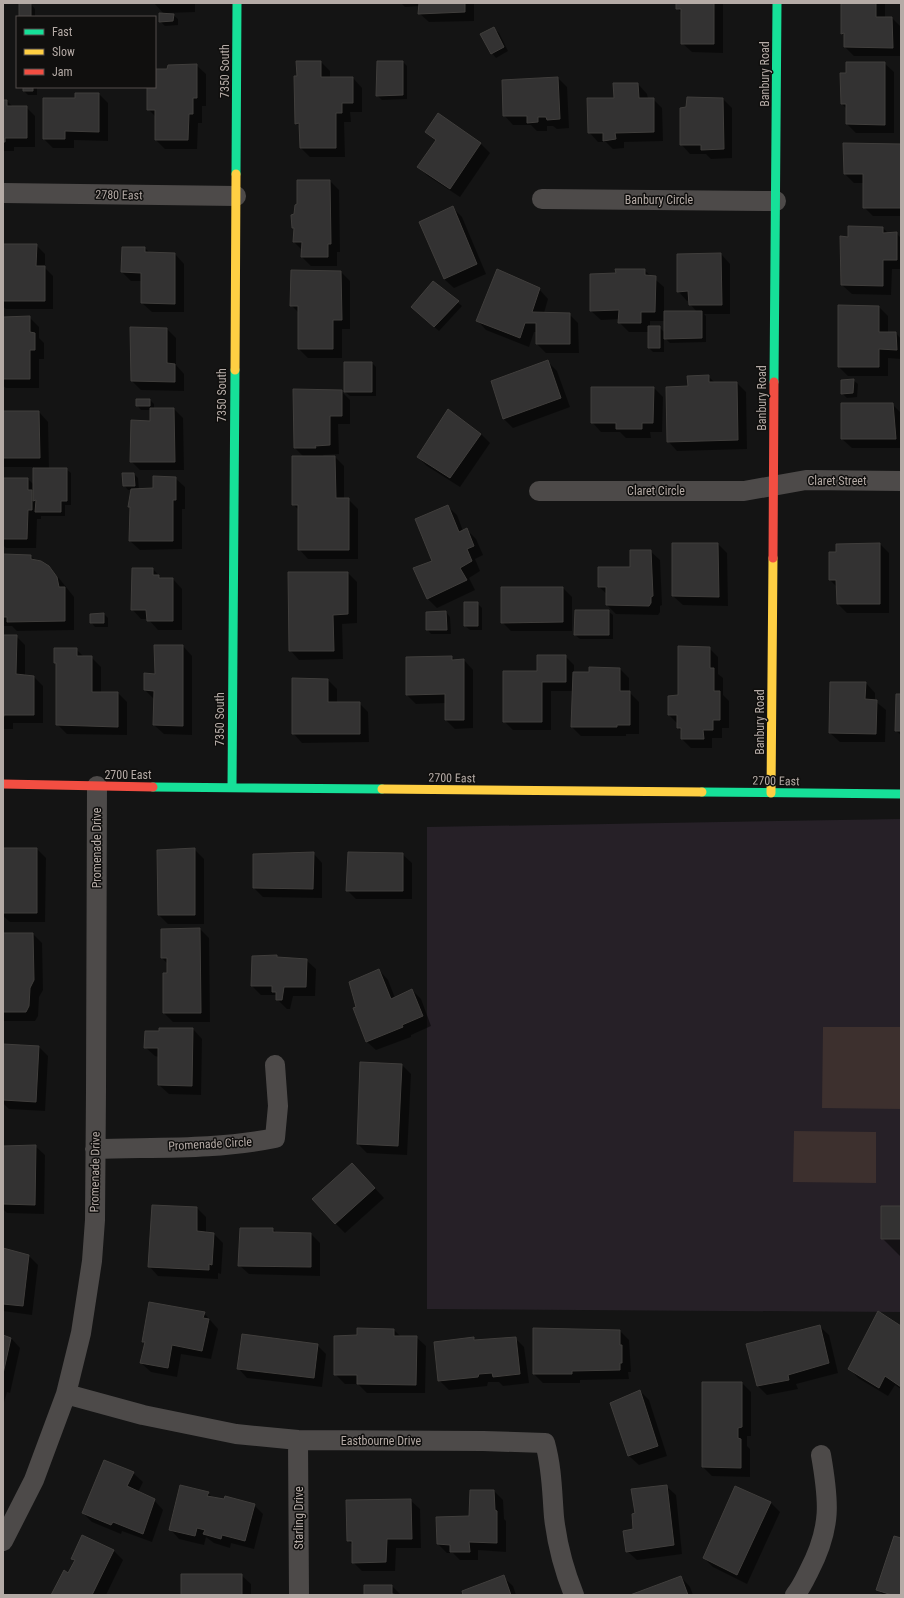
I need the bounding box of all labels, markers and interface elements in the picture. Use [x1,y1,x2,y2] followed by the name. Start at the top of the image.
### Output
[16,16,156,88] legend
[52,25,73,39] text: Fast
[758,41,772,107] street label: Banbury Road
[218,44,232,98] street label: 7350 South
[52,45,75,59] text: Slow
[52,65,73,79] text: Jam
[95,188,143,202] street label: 2780 East
[625,193,694,207] street label: Banbury Circle
[755,365,769,431] street label: Banbury Road
[215,368,229,422] street label: 7350 South
[808,474,867,488] street label: Claret Street
[627,484,685,498] street label: Claret Circle
[753,689,767,755] street label: Banbury Road
[213,692,227,746] street label: 7350 South
[104,768,152,782] street label: 2700 East
[428,771,476,785] street label: 2700 East
[752,774,800,788] street label: 2700 East
[90,807,104,888] street label: Promenade Drive
[87,1131,103,1212] street label: Promenade Drive
[168,1135,253,1153] street label: Promenade Circle
[341,1434,422,1448] street label: Eastbourne Drive
[292,1486,306,1550] street label: Starling Drive

